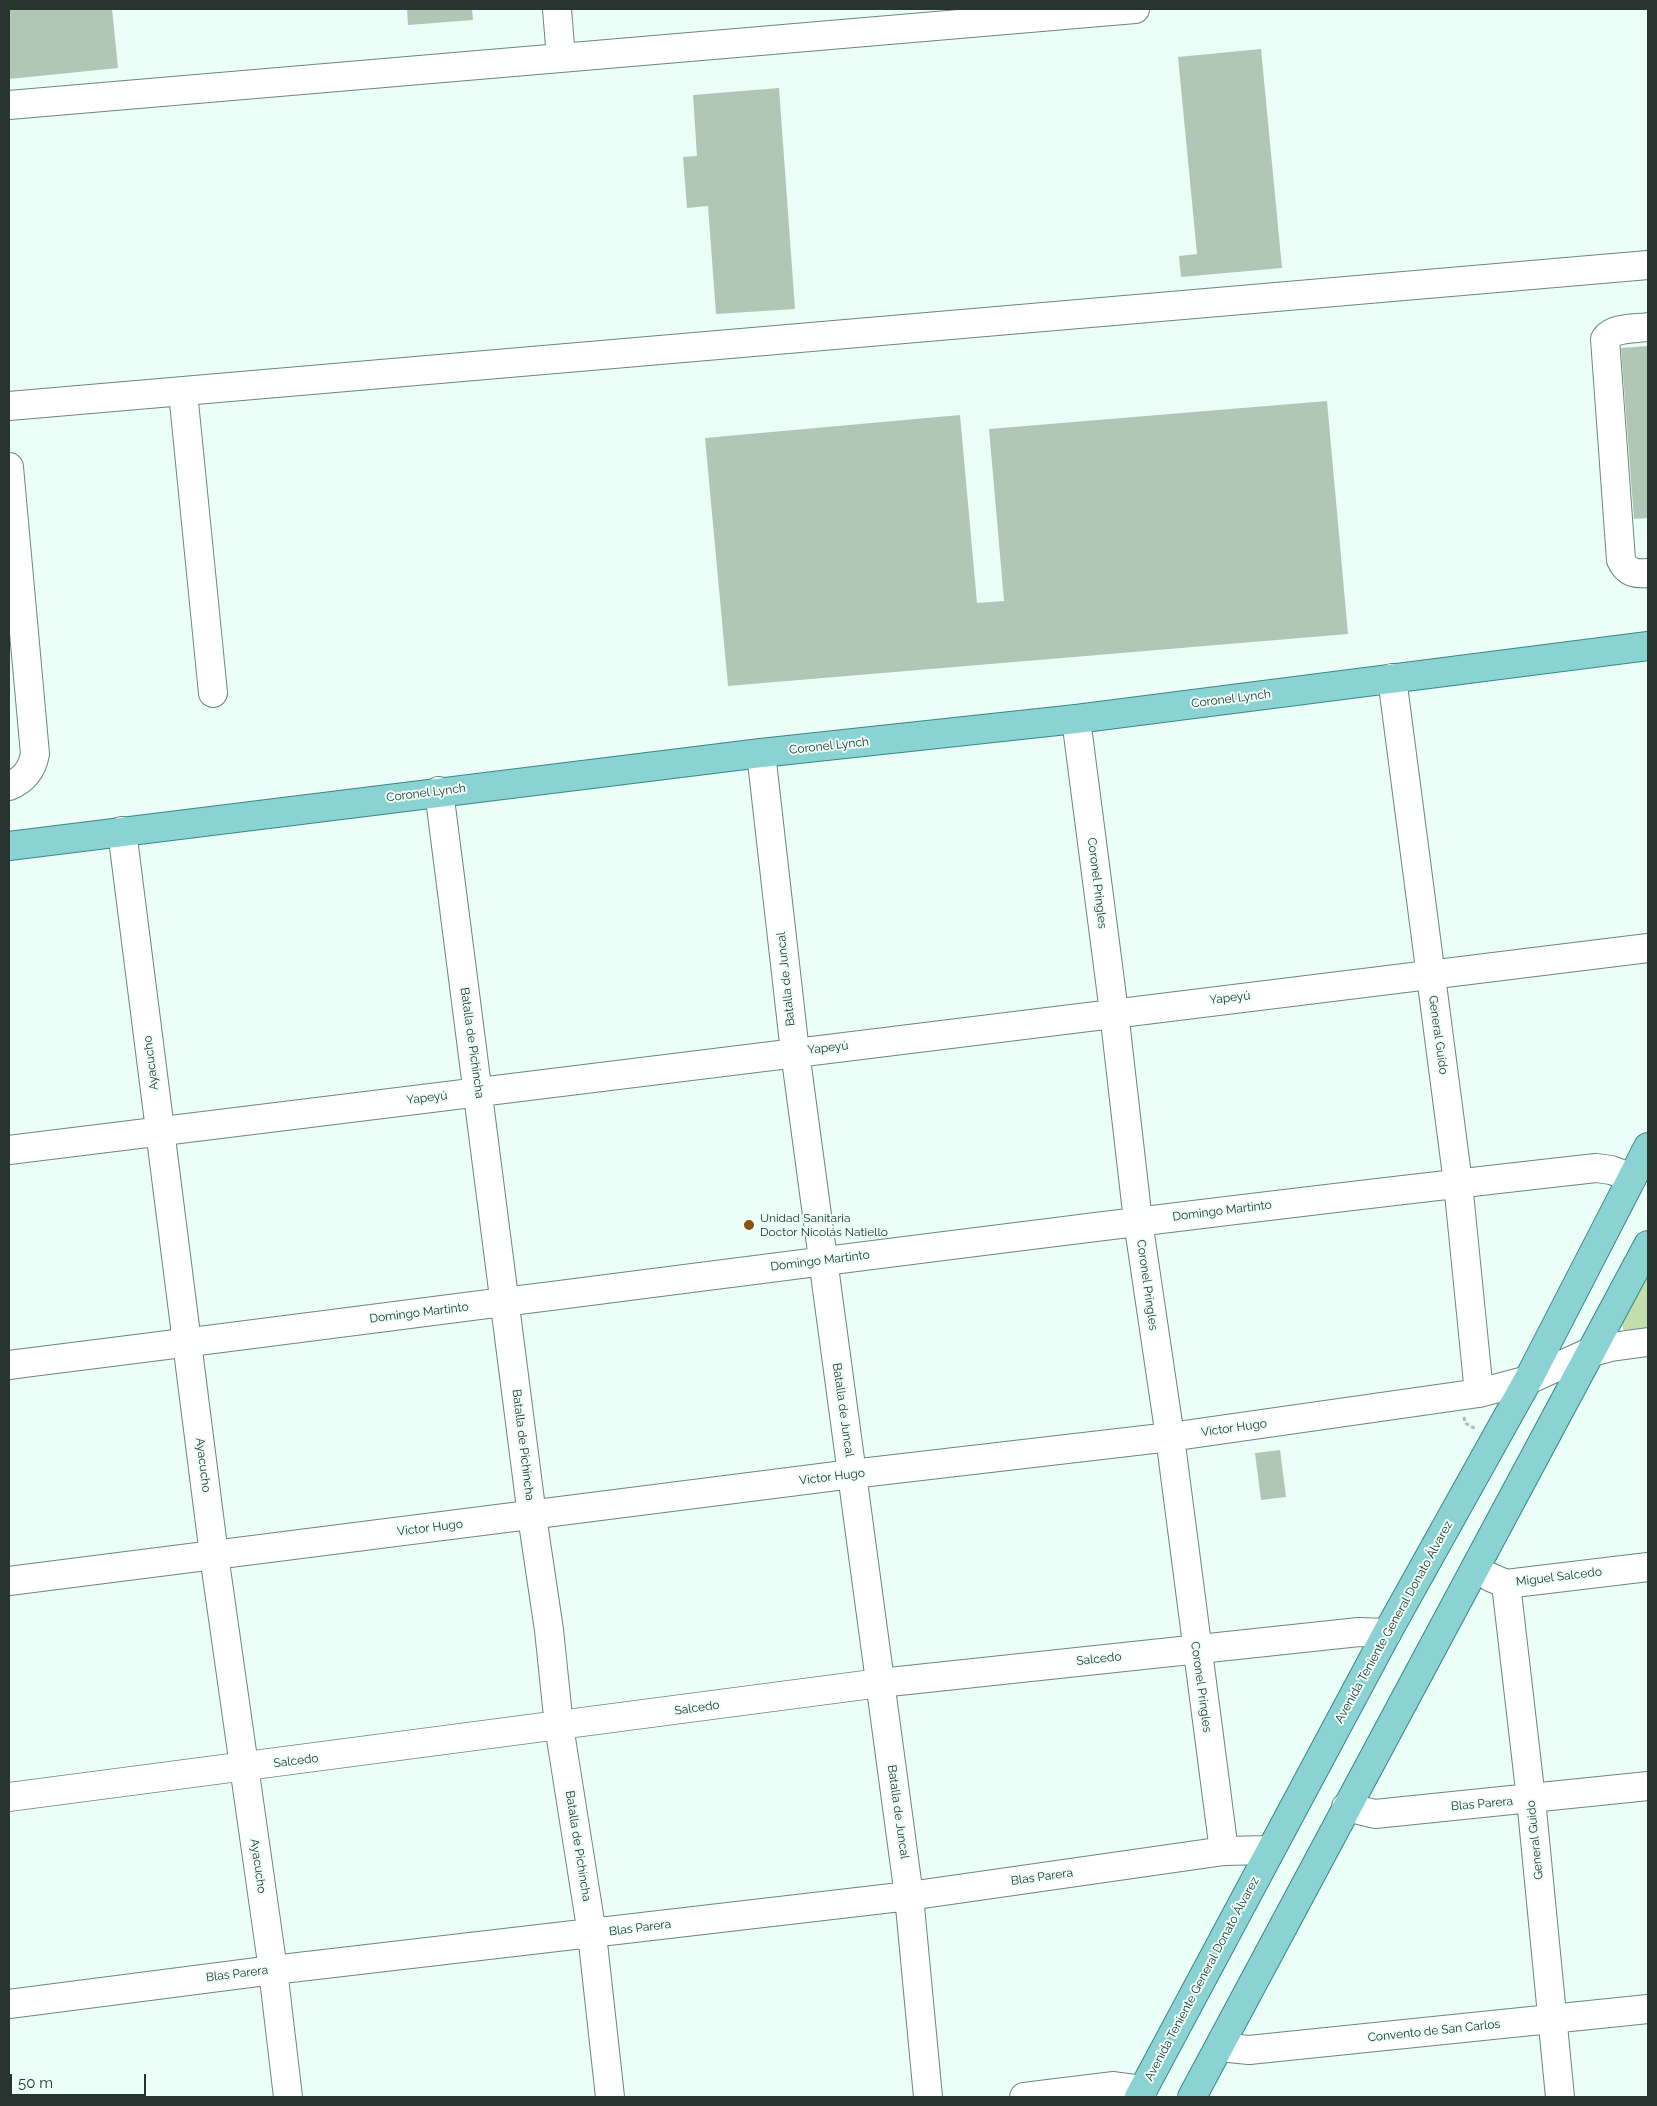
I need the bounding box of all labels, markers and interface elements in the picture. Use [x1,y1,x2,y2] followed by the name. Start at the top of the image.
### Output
[1190,687,1272,711] street label: Coronel Lynch
[788,735,870,757] street label: Coronel Lynch
[385,781,467,805] street label: Coronel Lynch
[1084,837,1110,929] street label: Coronel Pringles
[774,931,798,1027] street label: Batalla de Juncal
[457,986,487,1100] street label: Batalla de Pichincha
[1209,988,1251,1008] street label: Yapeyú
[1425,995,1451,1075] street label: General Guido
[141,1035,161,1091] street label: Ayacucho
[807,1038,849,1058] street label: Yapeyú
[406,1088,448,1108] street label: Yapeyú
[1172,1198,1272,1224] street label: Domingo Martinto
[760,1211,888,1239] place label: Unidad Sanitaria Doctor Nicolás Natiello
[742,1218,756,1232] marker: Unidad Sanitaria Doctor Nicolás Natiello
[1133,1239,1161,1331] street label: Coronel Pringles
[770,1248,870,1274] street label: Domingo Martinto
[369,1300,469,1326] street label: Domingo Martinto
[829,1362,857,1458] street label: Batalla de Juncal
[509,1388,537,1502] street label: Batalla de Pichincha
[1200,1416,1268,1440] street label: Victor Hugo
[193,1437,213,1493] street label: Ayacucho
[798,1466,866,1488] street label: Victor Hugo
[396,1517,464,1539] street label: Victor Hugo
[1332,1518,1456,1726] street label: Avenida Teniente General Donato Álvarez
[1515,1565,1603,1589] street label: Miguel Salcedo
[1187,1641,1215,1733] street label: Coronel Pringles
[1076,1649,1122,1669] street label: Salcedo
[674,1698,720,1718] street label: Salcedo
[273,1751,319,1771] street label: Salcedo
[884,1764,912,1860] street label: Batalla de Juncal
[562,1789,594,1903] street label: Batalla de Pichincha
[1450,1794,1514,1814] street label: Blas Parera
[1524,1800,1546,1880] street label: General Guido
[247,1838,269,1894] street label: Ayacucho
[1010,1866,1074,1888] street label: Blas Parera
[1142,1874,1262,2084] street label: Avenida Teniente General Donato Álvarez
[608,1917,672,1939] street label: Blas Parera
[205,1963,269,1985] street label: Blas Parera
[1367,2017,1501,2045] street label: Convento de San Carlos
[12,2064,149,2096] scale bar
[18,2074,53,2092] text: 50 m

